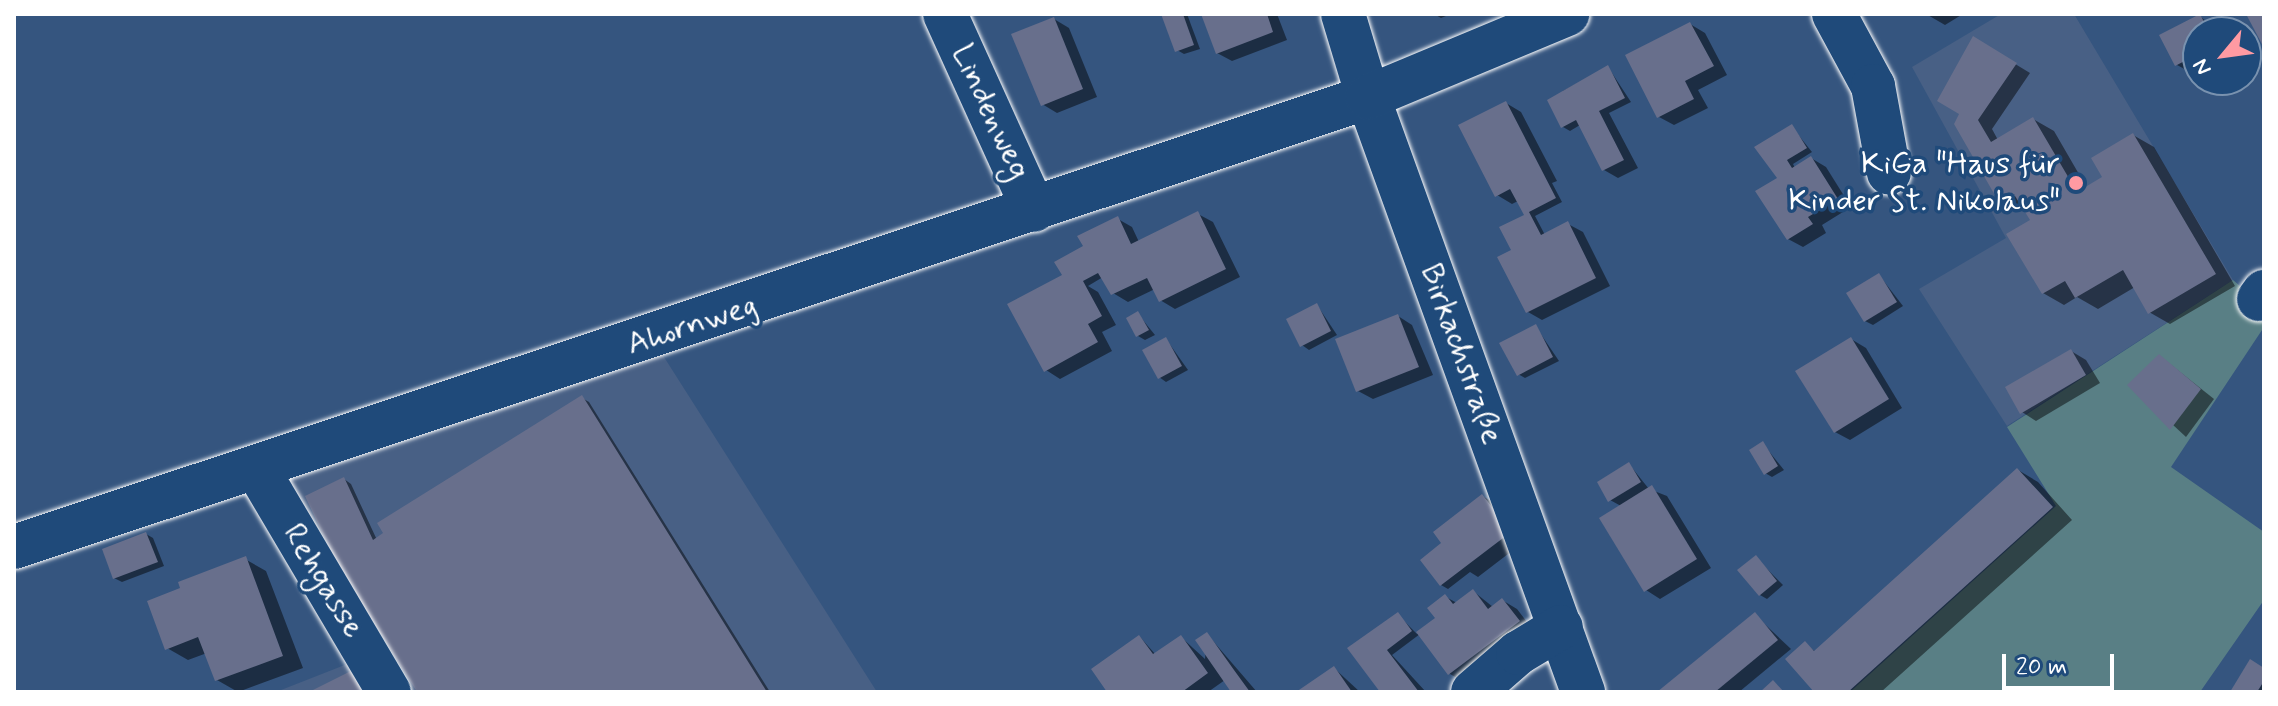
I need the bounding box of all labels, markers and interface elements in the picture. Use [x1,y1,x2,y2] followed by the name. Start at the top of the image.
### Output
[2182,16,2262,96] north arrow
[942,38,1038,186] street label: Lindenweg
[2187,53,2219,80] text: N
[1790,146,2060,221] place label: KiGa "Haus für Kinder St. Nikolaus"
[2067,174,2085,192] marker: KiGa "Haus für Kinder St. Nikolaus"
[1411,259,1511,449] street label: Birkachstraße
[622,286,762,364] street label: Ahornweg
[274,517,372,645] street label: Rehgasse
[2006,638,2118,688] scale bar
[2016,652,2067,683] text: 20 m

